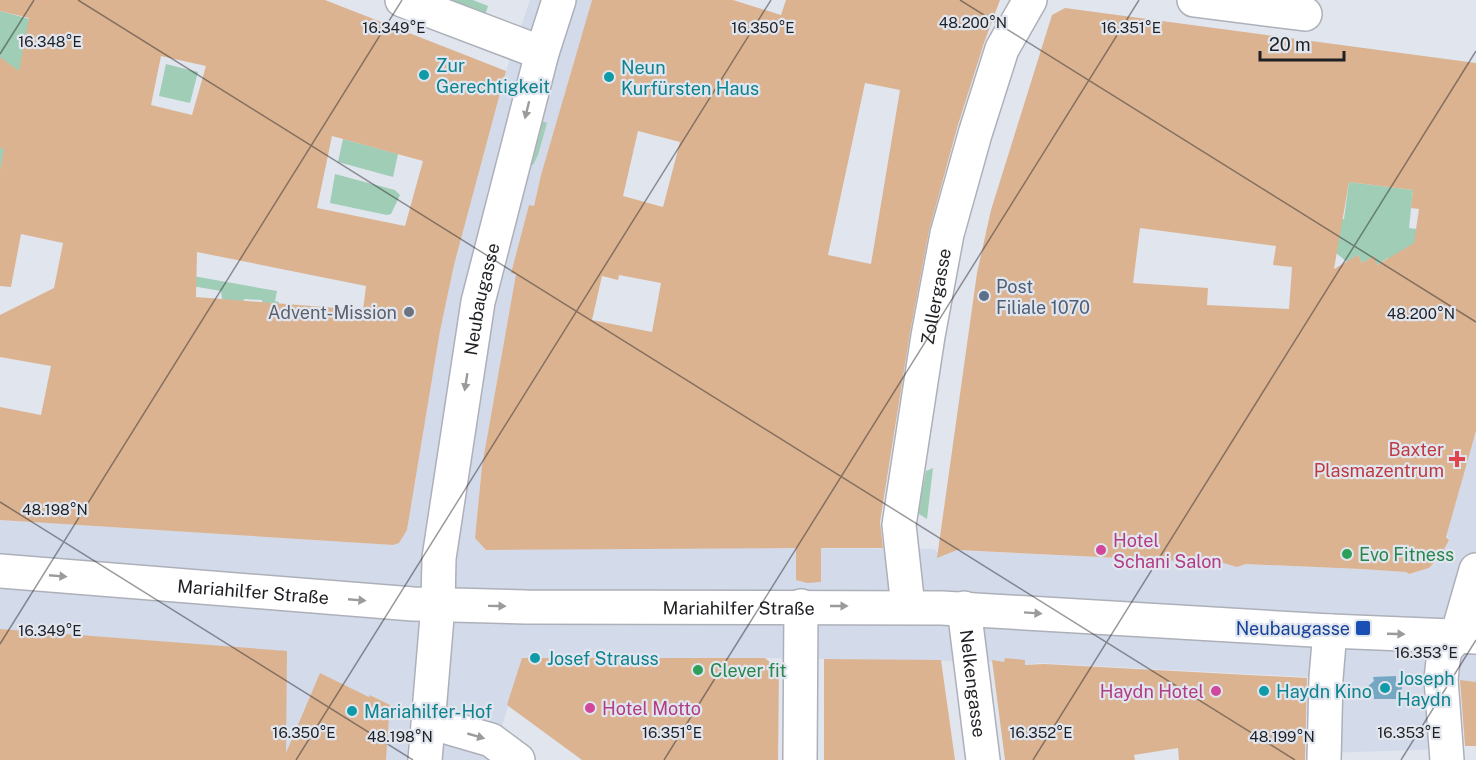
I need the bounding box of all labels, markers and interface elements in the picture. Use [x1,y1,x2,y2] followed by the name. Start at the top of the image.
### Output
[939,14,1007,31] text: 48.200°N
[362,19,426,36] text: 16.349°E
[731,19,795,36] text: 16.350°E
[1101,19,1161,36] text: 16.351°E
[1260,24,1344,62] scale bar
[18,33,82,50] text: 16.348°E
[1269,34,1311,55] text: 20 m
[436,55,550,97] place label: Zur Gerechtigkeit
[621,57,759,99] place label: Neun Kurfürsten Haus
[417,68,431,82] marker: Zur Gerechtigkeit
[602,70,616,84] marker: Neun Kurfürsten Haus
[522,101,532,119] one-way arrow
[460,241,503,357] street label: Neubaugasse
[916,246,955,346] street label: Zollergasse
[996,276,1090,318] place label: Post Filiale 1070
[977,289,991,303] marker: Post Filiale 1070
[268,302,397,323] place label: Advent-Mission
[402,305,416,319] marker: Advent-Mission
[1387,305,1455,322] text: 48.200°N
[461,372,470,391] one-way arrow
[1314,439,1444,481] place label: Baxter Plasmazentrum
[1448,450,1466,468] marker: Baxter Plasmazentrum
[22,501,88,518] text: 48.198°N
[1113,530,1222,572] place label: Hotel Schani Salon
[1094,543,1108,557] marker: Hotel Schani Salon
[1359,544,1454,565] place label: Evo Fitness
[1340,547,1354,561] marker: Evo Fitness
[49,571,68,581] one-way arrow
[176,575,330,608] street label: Mariahilfer Straße
[348,595,367,605] one-way arrow
[663,597,815,618] street label: Mariahilfer Straße
[829,601,848,611] one-way arrow
[487,602,506,611] one-way arrow
[1024,608,1043,617] one-way arrow
[1236,618,1350,639] place label: Neubaugasse
[1354,619,1372,637] marker: Neubaugasse
[18,622,82,639] text: 16.349°E
[956,628,991,739] street label: Nelkengasse
[1386,629,1405,638] one-way arrow
[1394,644,1458,661] text: 16.353°E
[547,648,659,669] place label: Josef Strauss
[528,651,542,665] marker: Josef Strauss
[710,660,787,681] place label: Clever fit
[691,663,705,677] marker: Clever fit
[1397,668,1455,710] place label: Joseph Haydn
[1100,681,1204,702] place label: Haydn Hotel
[1276,681,1372,702] place label: Haydn Kino
[1378,681,1392,695] marker: Joseph Haydn
[1209,684,1223,698] marker: Haydn Hotel
[1257,684,1271,698] marker: Haydn Kino
[602,698,701,719] place label: Hotel Motto
[364,701,492,722] place label: Mariahilfer-Hof
[583,701,597,715] marker: Hotel Motto
[345,704,359,718] marker: Mariahilfer-Hof
[272,724,336,741] text: 16.350°E
[642,724,702,741] text: 16.351°E
[1009,724,1073,741] text: 16.352°E
[1377,724,1441,741] text: 16.353°E
[367,728,433,745] text: 48.198°N
[1249,728,1315,745] text: 48.199°N
[467,732,485,741] one-way arrow

